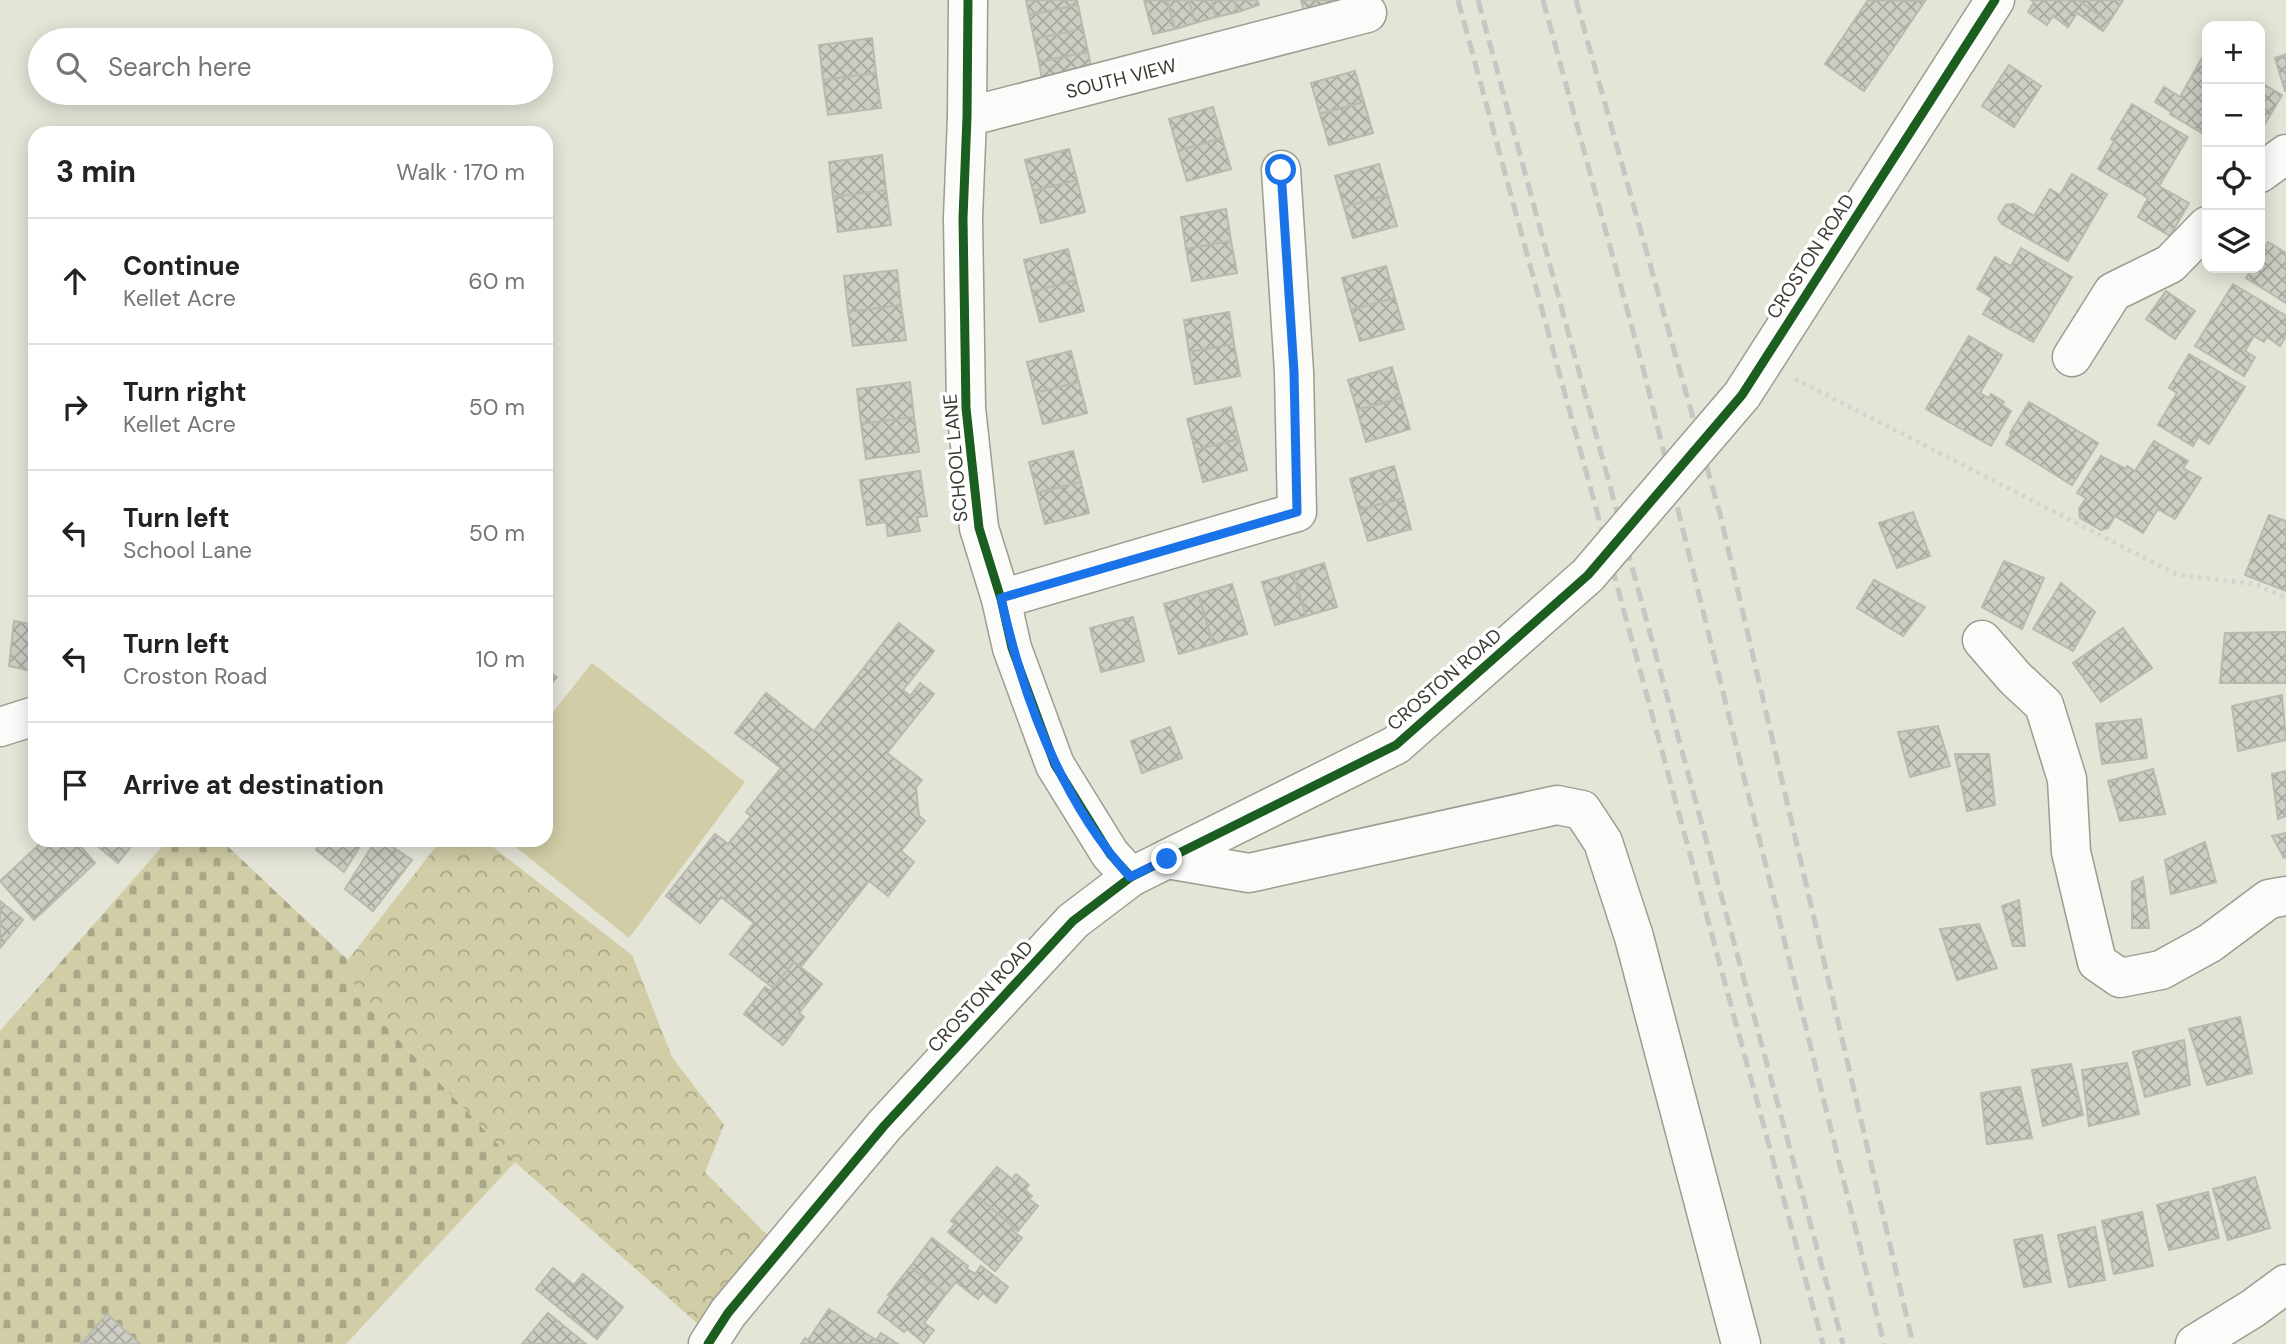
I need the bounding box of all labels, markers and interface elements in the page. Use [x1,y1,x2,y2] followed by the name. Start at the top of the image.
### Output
[2202,21,2265,273] map controls
[2202,21,2265,84] button: +
[28,28,553,105] search box
[52,48,90,86] icon: search
[108,50,251,84] text: Search here
[1063,53,1179,104] street label: SOUTH VIEW
[2202,84,2265,147] button: −
[2202,147,2265,210] button: locate
[56,152,136,191] text: 3 min
[1265,154,1296,185] route start
[396,157,525,187] text: Walk · 170 m
[1761,189,1860,323] street label: CROSTON ROAD
[2202,210,2265,273] button: layers
[123,249,240,283] text: Continue
[56,262,94,300] icon: ahead
[468,266,525,296] text: 60 m
[123,283,236,313] text: Kellet Acre
[123,375,247,409] text: Turn right
[56,388,94,426] icon: right
[469,392,525,422] text: 50 m
[937,393,974,523] street label: SCHOOL LANE
[123,409,236,439] text: Kellet Acre
[123,501,230,535] text: Turn left
[56,514,94,552] icon: left
[469,518,525,548] text: 50 m
[123,535,252,565] text: School Lane
[1382,623,1507,736] street label: CROSTON ROAD
[123,627,230,661] text: Turn left
[56,640,94,678] icon: left
[475,644,525,674] text: 10 m
[123,661,267,691] text: Croston Road
[56,766,94,804] icon: arrive
[123,768,384,802] text: Arrive at destination
[1151,843,1182,874] route end
[922,935,1039,1057] street label: CROSTON ROAD

